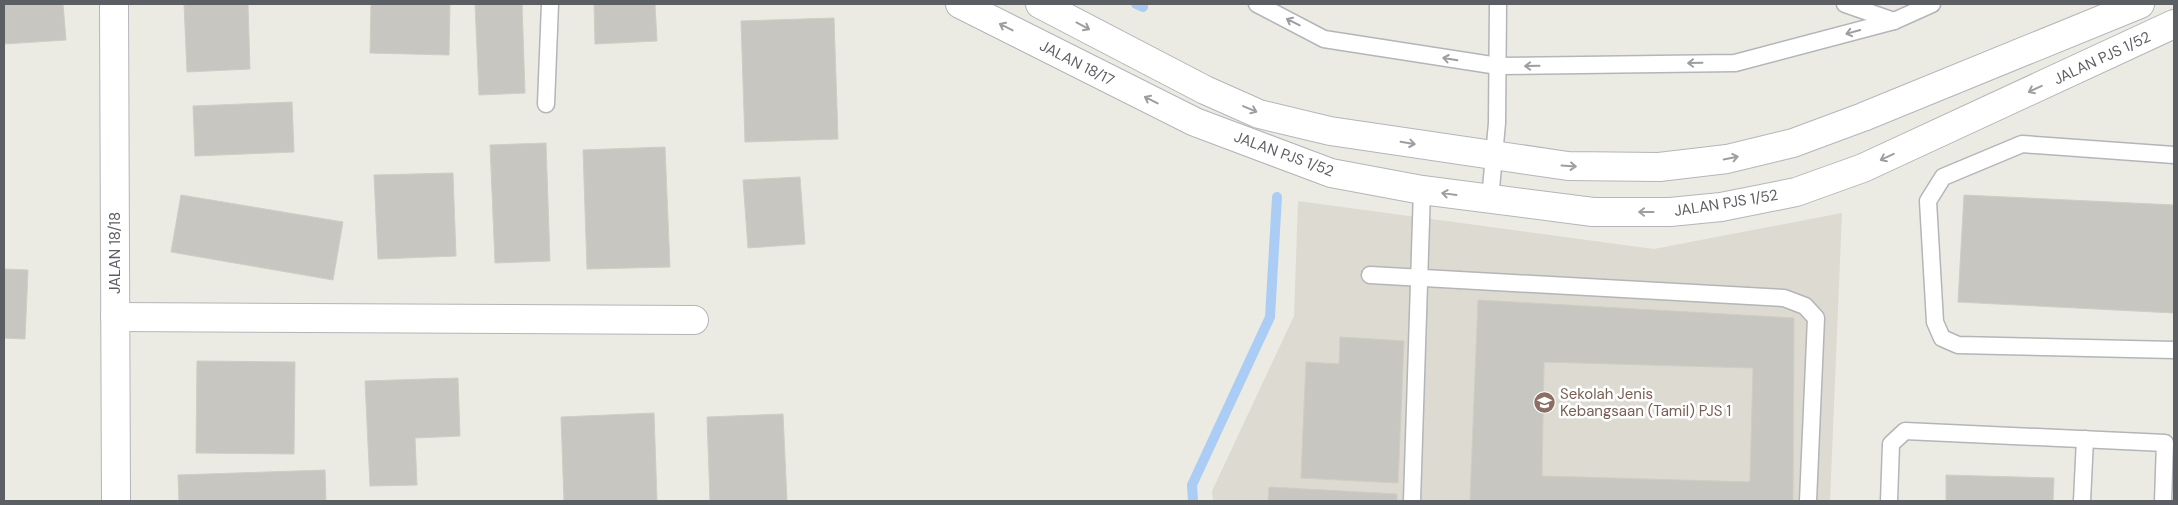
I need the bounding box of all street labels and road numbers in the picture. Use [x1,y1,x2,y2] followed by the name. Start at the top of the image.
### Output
[2050,27,2154,89] street label: JALAN PJS 1/52
[1036,36,1118,90] street label: JALAN 18/17
[1231,127,1337,181] street label: JALAN PJS 1/52
[1673,185,1779,221] street label: JALAN PJS 1/52
[105,212,125,294] street label: JALAN 18/18

